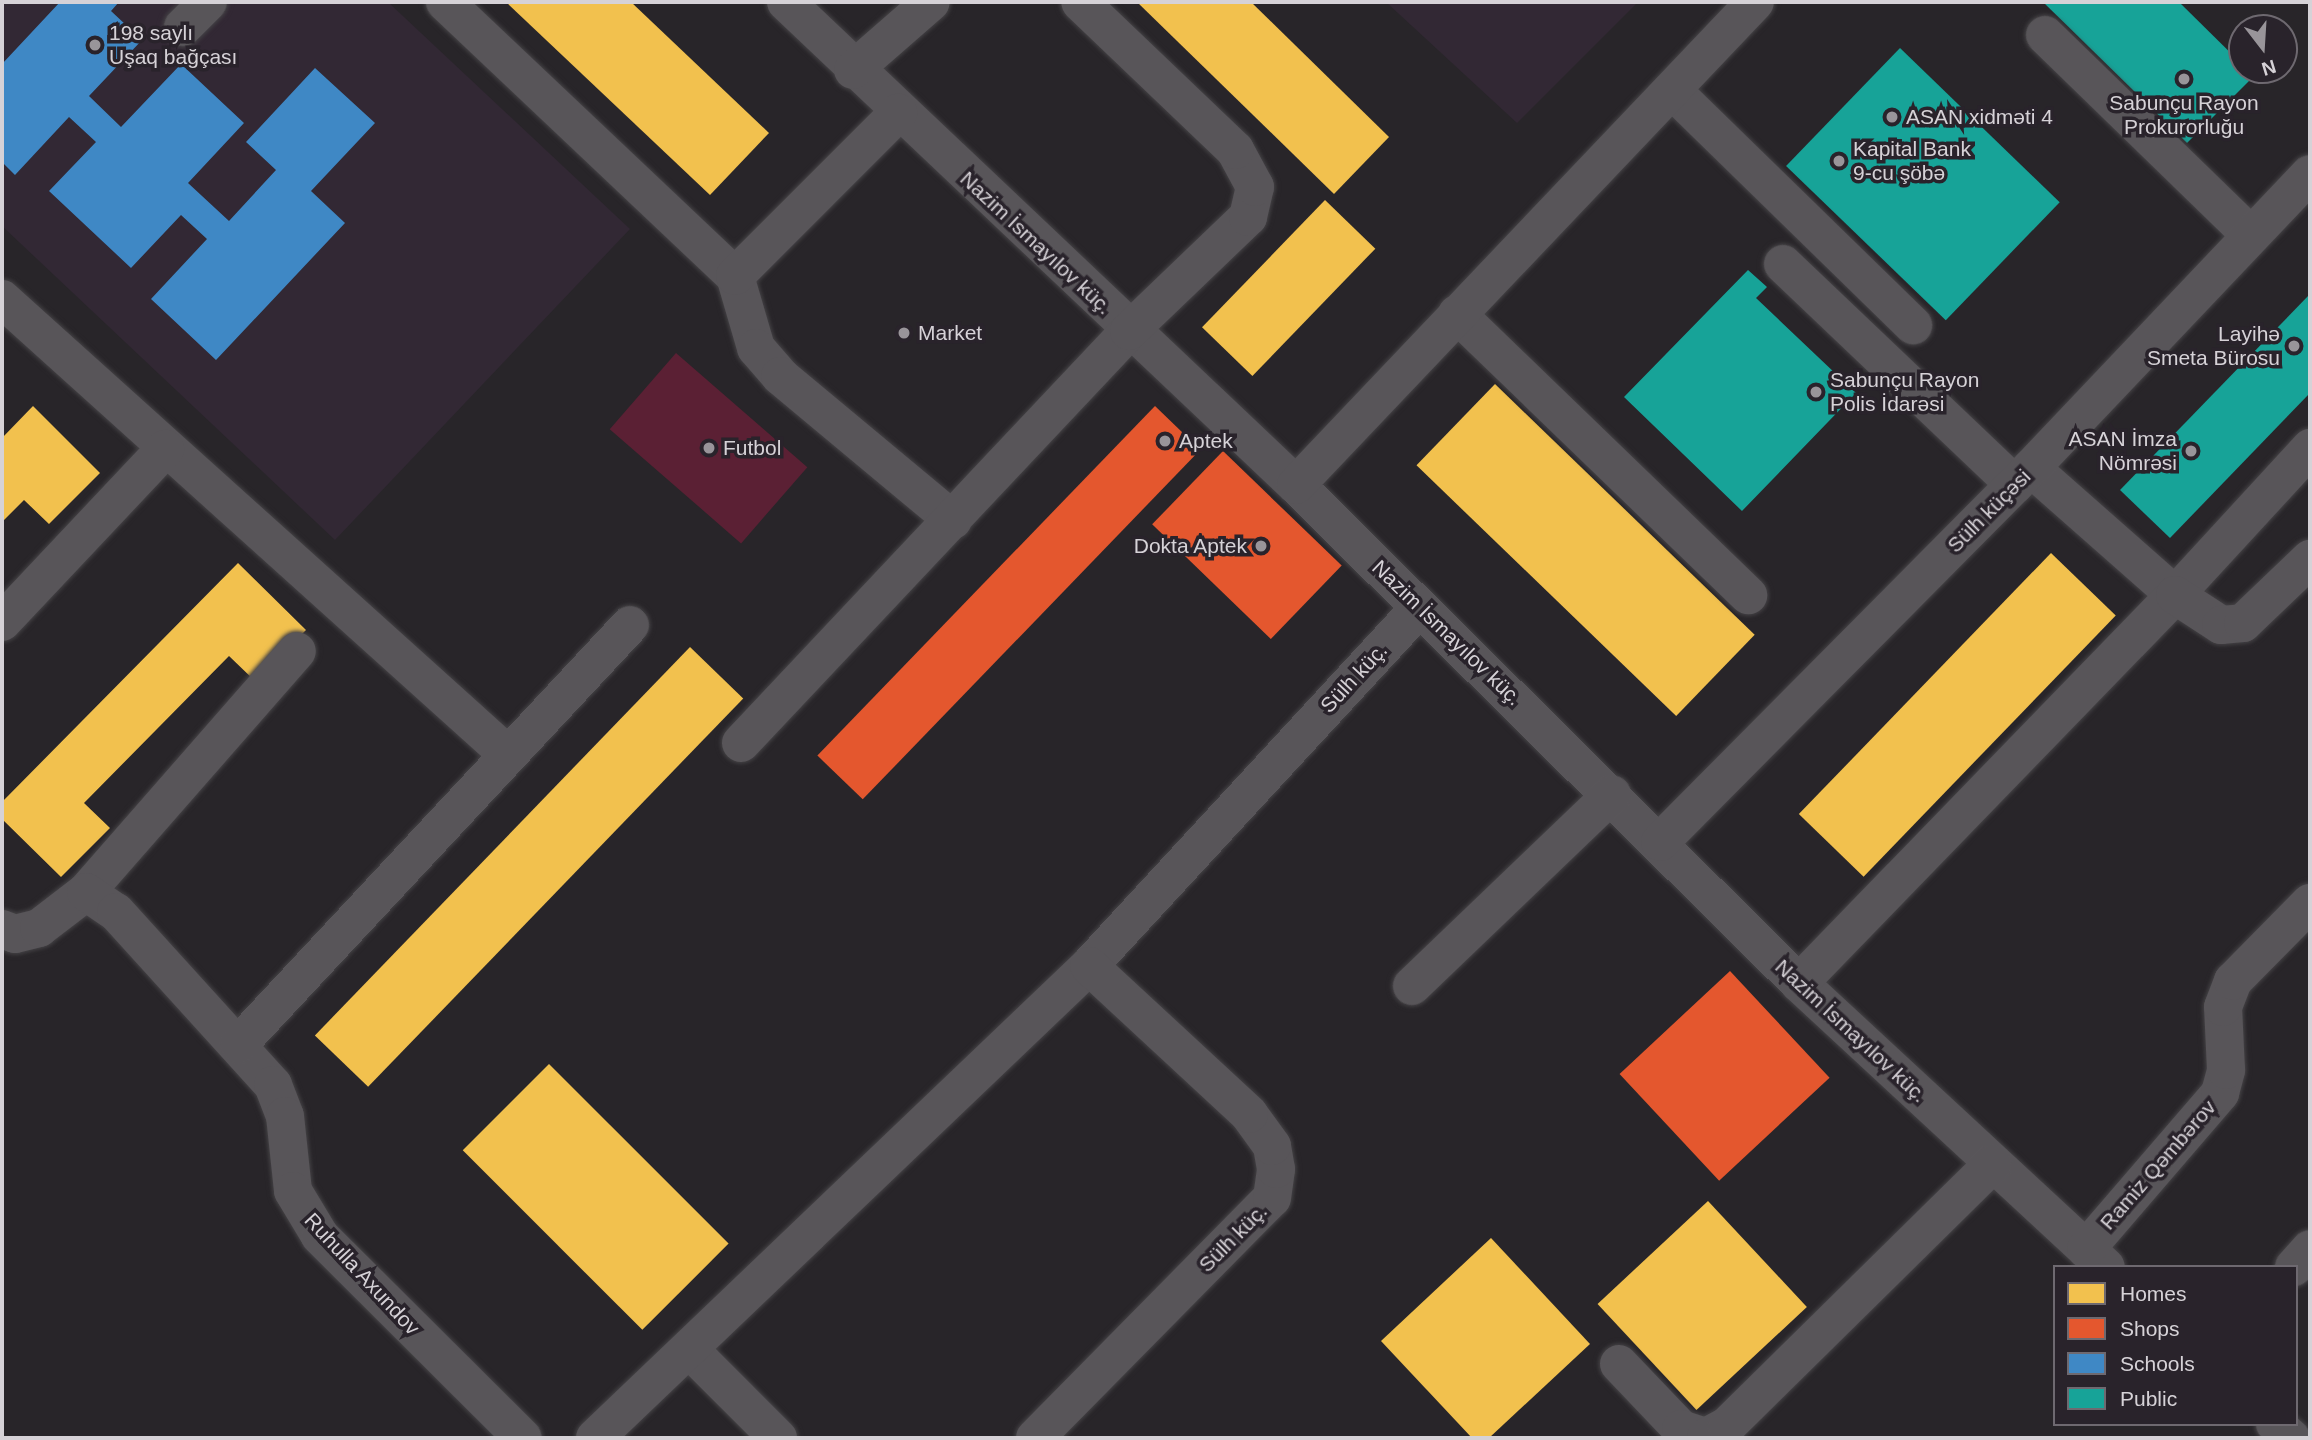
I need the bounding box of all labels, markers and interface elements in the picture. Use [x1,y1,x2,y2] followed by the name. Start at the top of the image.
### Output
[2228,14,2298,84] north arrow
[109,20,237,70] place label: 198 saylı Uşaq bağçası
[87,37,103,53] marker: 198 saylı Uşaq bağçası
[2259,56,2278,80] text: N
[2176,71,2192,87] marker: Sabunçu Rayon Prokurorluğu
[2109,90,2259,140] place label: Sabunçu Rayon Prokurorluğu
[1906,104,2053,130] place label: ASAN xidməti 4
[1884,109,1900,125] marker: ASAN xidməti 4
[1853,136,1971,186] place label: Kapital Bank 9-cu şöbə
[1831,153,1847,169] marker: Kapital Bank 9-cu şöbə
[955,166,1117,320] street label: Nazim İsmayılov küç.
[918,320,982,346] place label: Market
[2147,321,2280,371] place label: Layihə Smeta Bürosu
[896,325,912,341] marker: Market
[2286,338,2302,354] marker: Layihə Smeta Bürosu
[1830,367,1979,417] place label: Sabunçu Rayon Polis İdarəsi
[1808,384,1824,400] marker: Sabunçu Rayon Polis İdarəsi
[2068,426,2177,476] place label: ASAN İmza Nömrəsi
[1179,428,1233,454] place label: Aptek
[1157,433,1173,449] marker: Aptek
[723,435,781,461] place label: Futbol
[701,440,717,456] marker: Futbol
[2183,443,2199,459] marker: ASAN İmza Nömrəsi
[1942,464,2036,558] street label: Sülh küçəsi
[1133,533,1247,559] place label: Dokta Aptek
[1253,538,1269,554] marker: Dokta Aptek
[1367,555,1527,711] street label: Nazim İsmayılov küç.
[1315,638,1393,718] street label: Sülh küç.
[1770,954,1932,1108] street label: Nazim İsmayılov küç.
[2095,1095,2221,1235] street label: Ramiz Qəmbərov
[1194,1199,1272,1277] street label: Sülh küç.
[299,1207,425,1341] street label: Ruhulla Axundov
[2053,1265,2298,1426] legend
[2120,1282,2187,1305] text: Homes
[2120,1317,2180,1340] text: Shops
[2120,1352,2195,1375] text: Schools
[2120,1387,2177,1410] text: Public

